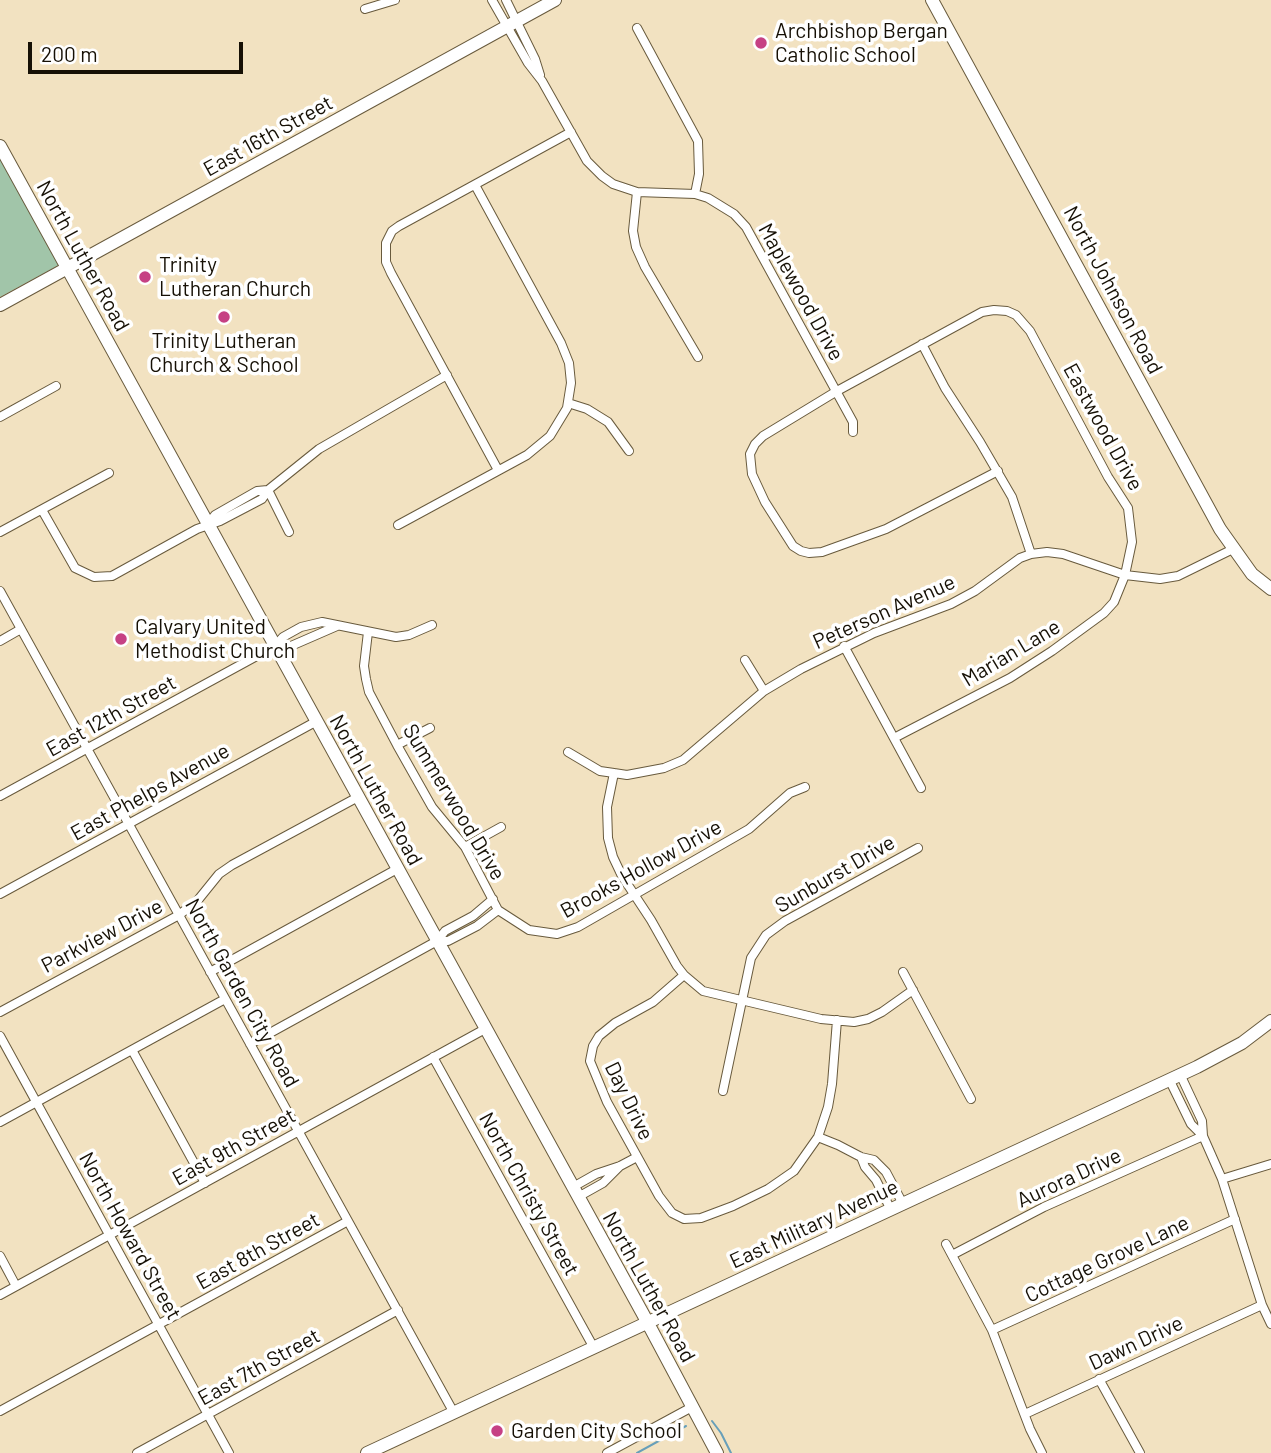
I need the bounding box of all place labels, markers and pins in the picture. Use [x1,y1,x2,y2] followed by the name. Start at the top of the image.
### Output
[775,18,948,68] place label: Archbishop Bergan Catholic School
[753,35,769,51] marker: Archbishop Bergan Catholic School
[159,252,311,302] place label: Trinity Lutheran Church
[137,269,153,285] marker: Trinity Lutheran Church
[216,309,232,325] marker: Trinity Lutheran Church & School
[149,328,299,378] place label: Trinity Lutheran Church & School
[135,614,295,664] place label: Calvary United Methodist Church
[113,631,129,647] marker: Calvary United Methodist Church
[511,1418,682,1444] place label: Garden City School
[489,1423,505,1439] marker: Garden City School

